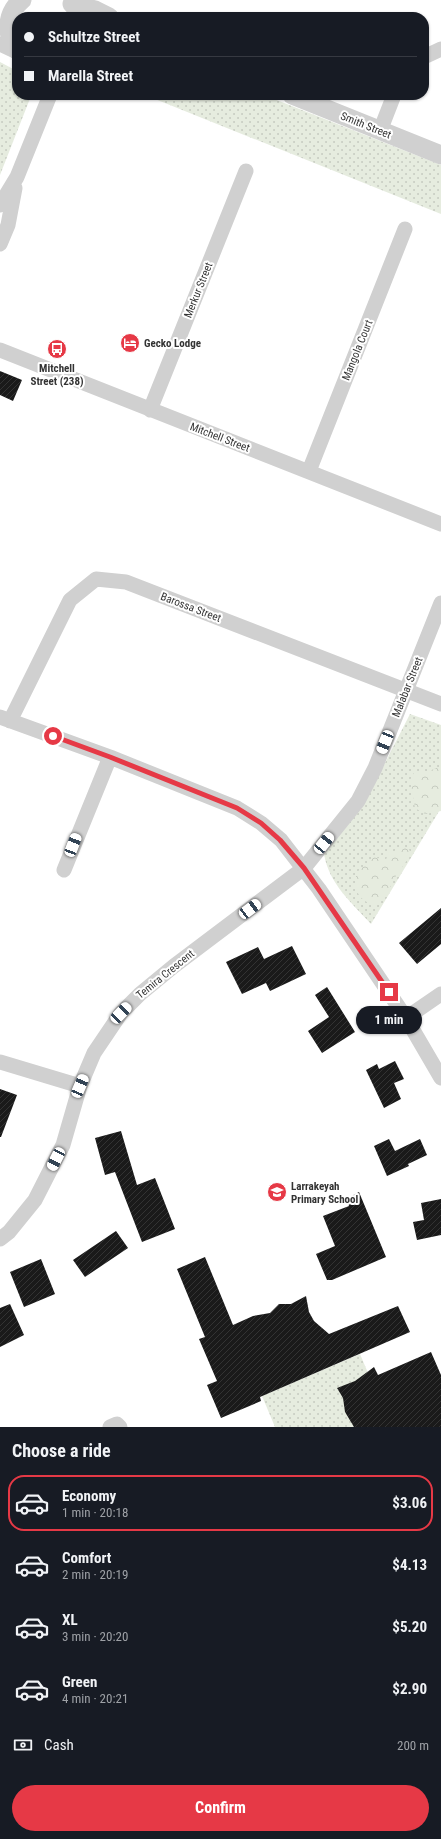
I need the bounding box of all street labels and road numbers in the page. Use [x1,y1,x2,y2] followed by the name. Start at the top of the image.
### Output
[339,109,393,141] street label: Smith Street
[181,261,215,320] street label: Merkur Street
[339,318,376,382] street label: Mangola Court
[188,420,252,455] street label: Mitchell Street
[159,590,223,625] street label: Barossa Street
[390,655,425,719] street label: Malabar Street
[134,947,197,1002] street label: Temira Crescent

